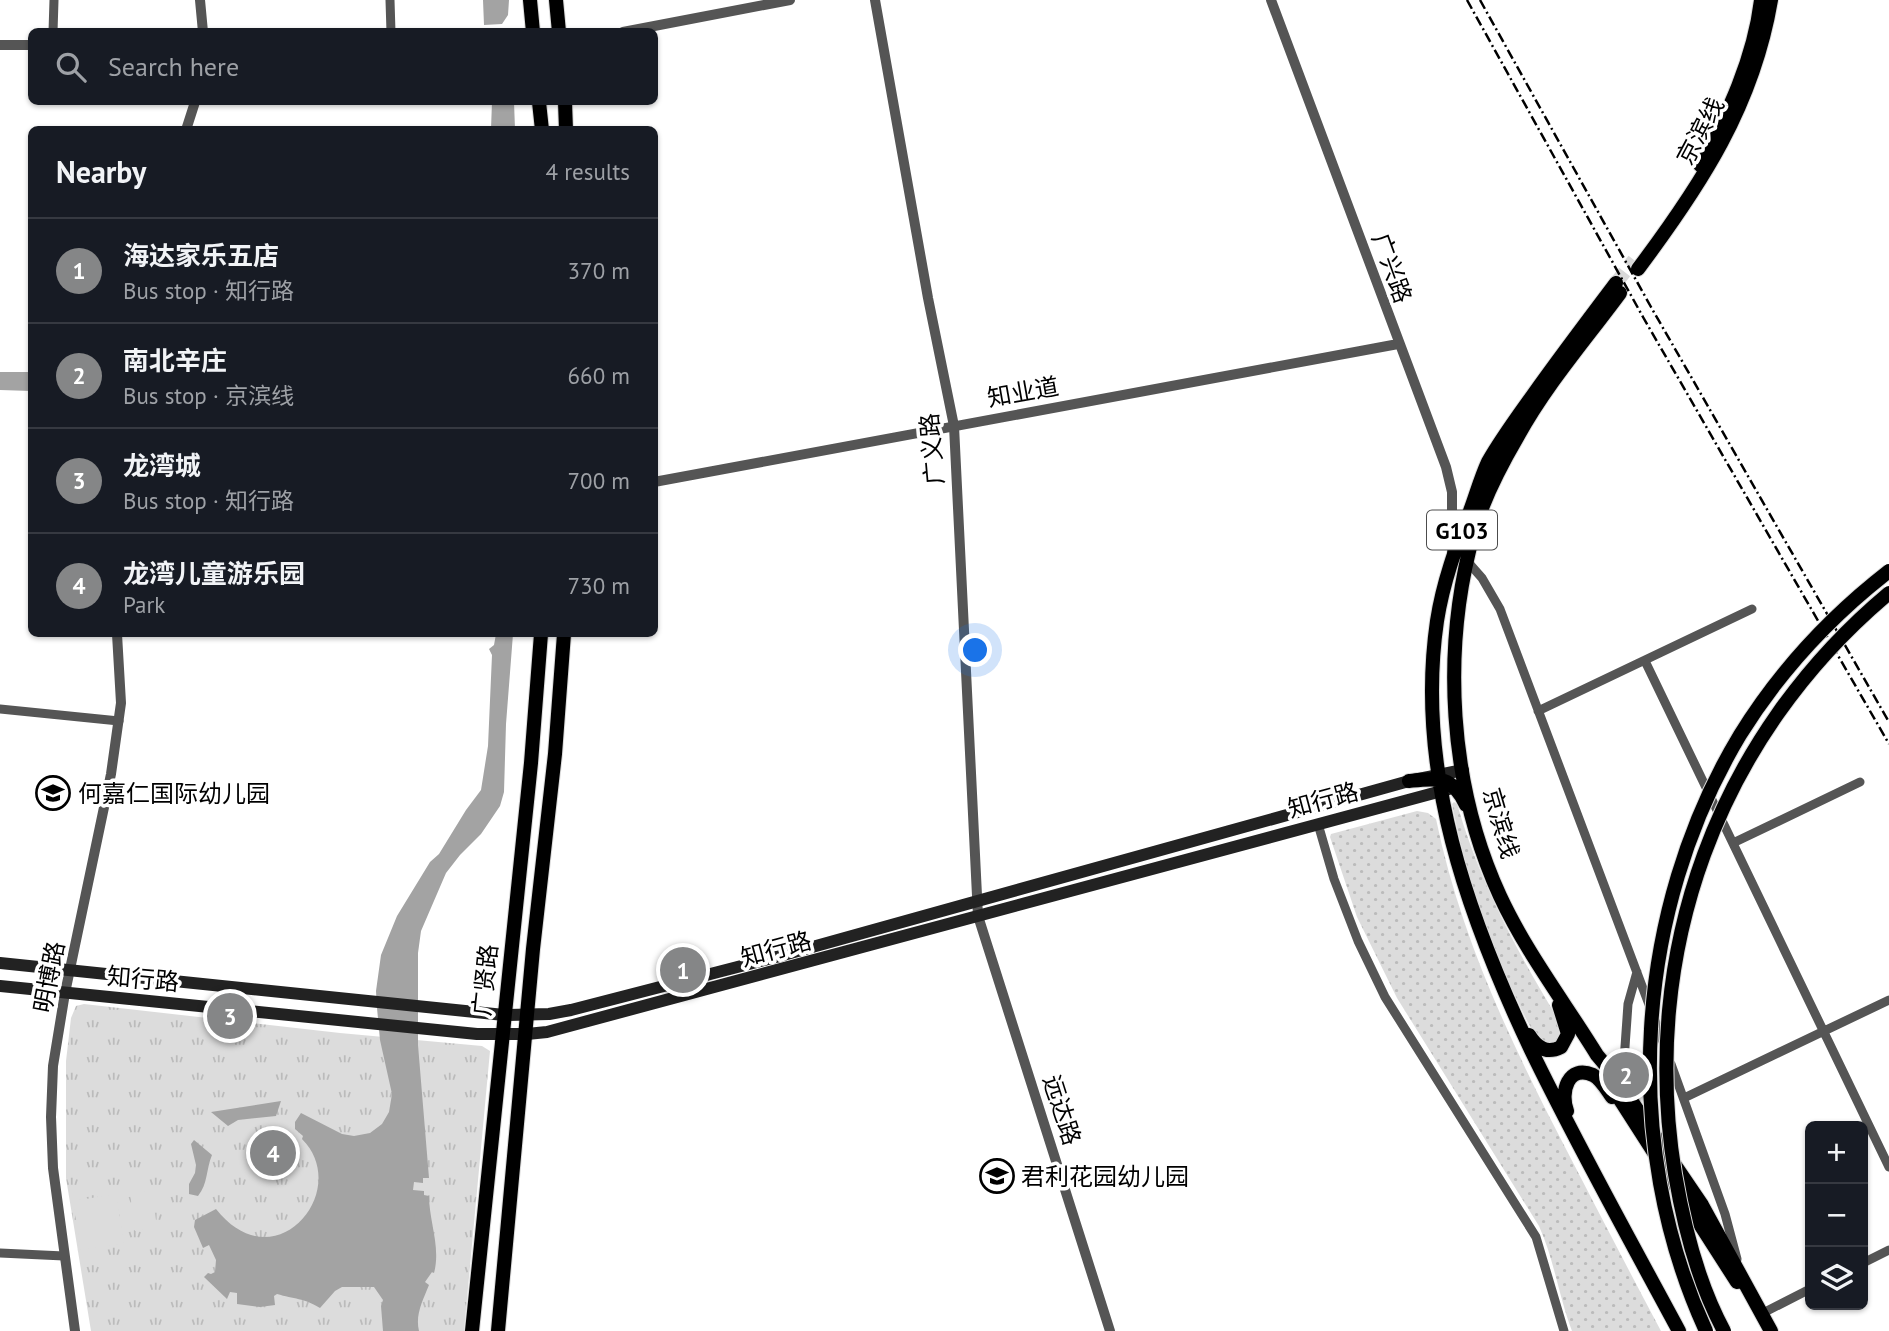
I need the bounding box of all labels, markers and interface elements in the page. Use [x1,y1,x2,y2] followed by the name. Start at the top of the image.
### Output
[28,28,658,105] search box
[52,48,90,86] icon: search
[108,50,239,83] text: Search here
[1669,92,1731,170] street label: 京滨线
[56,152,146,191] text: Nearby
[546,157,630,186] text: 4 results
[1365,229,1419,307] street label: 广兴路
[123,239,279,272] text: 海达家乐五店
[72,256,86,285] text: 1
[568,256,630,285] text: 370 m
[123,276,294,305] text: Bus stop · 知行路
[123,344,227,377] text: 南北辛庄
[72,361,86,390] text: 2
[568,361,630,390] text: 660 m
[985,370,1061,414] street label: 知业道
[123,381,294,410] text: Bus stop · 京滨线
[913,412,951,486] street label: 广义路
[123,449,201,482] text: 龙湾城
[72,466,86,495] text: 3
[568,466,630,495] text: 700 m
[123,486,294,515] text: Bus stop · 知行路
[1427,510,1497,550] road number: G103
[123,557,305,590] text: 龙湾儿童游乐园
[72,571,86,600] text: 4
[568,571,630,600] text: 730 m
[123,590,165,619] text: Park
[958,633,992,667] your location
[34,774,72,812] school or university icon: 何嘉仁国际幼儿园
[1284,776,1362,824] street label: 知行路
[78,778,270,809] place label: 何嘉仁国际幼儿园
[1476,784,1526,862] street label: 京滨线
[737,925,815,973] street label: 知行路
[27,939,71,1015] street label: 明博路
[466,943,504,1017] street label: 广贤路
[660,944,706,996] pin: 1
[106,960,180,998] street label: 知行路
[207,990,253,1042] pin: 3
[1603,1049,1649,1101] pin: 2
[1036,1071,1088,1149] street label: 远达路
[1805,1121,1868,1310] map controls
[1805,1121,1868,1184] button: +
[250,1127,296,1179] pin: 4
[978,1157,1016,1195] school or university icon: 君利花园幼儿园
[1021,1161,1189,1192] place label: 君利花园幼儿园
[1805,1184,1868,1247] button: −
[1805,1247,1868,1310] button: layers

